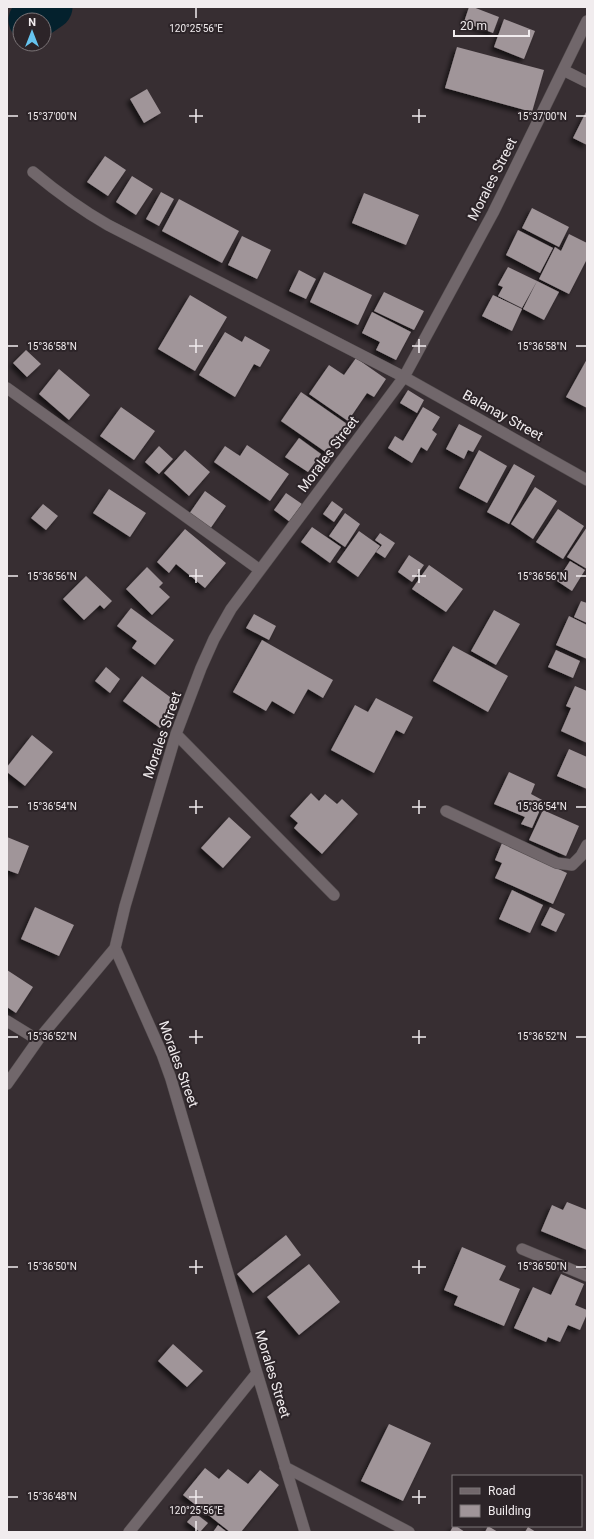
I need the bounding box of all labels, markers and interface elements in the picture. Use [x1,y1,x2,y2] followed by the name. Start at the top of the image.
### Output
[12,12,52,52] north arrow
[454,12,529,38] scale bar
[28,16,36,29] text: N
[460,19,487,33] text: 20 m
[169,23,223,34] text: 120°25'56"E
[27,111,77,122] text: 15°37'00"N
[517,111,567,122] text: 15°37'00"N
[464,135,520,223] street label: Morales Street
[27,341,77,352] text: 15°36'58"N
[517,341,567,352] text: 15°36'58"N
[460,386,546,444] street label: Balanay Street
[294,413,362,495] street label: Morales Street
[27,571,77,582] text: 15°36'56"N
[517,571,567,582] text: 15°36'56"N
[140,689,184,781] street label: Morales Street
[27,801,77,812] text: 15°36'54"N
[517,801,567,812] text: 15°36'54"N
[156,1019,202,1110] street label: Morales Street
[27,1031,77,1042] text: 15°36'52"N
[517,1031,567,1042] text: 15°36'52"N
[27,1261,77,1272] text: 15°36'50"N
[517,1261,567,1272] text: 15°36'50"N
[252,1328,294,1420] street label: Morales Street
[452,1475,582,1527] legend
[488,1484,516,1498] text: Road
[27,1491,77,1502] text: 15°36'48"N
[488,1504,531,1518] text: Building
[169,1505,223,1516] text: 120°25'56"E

